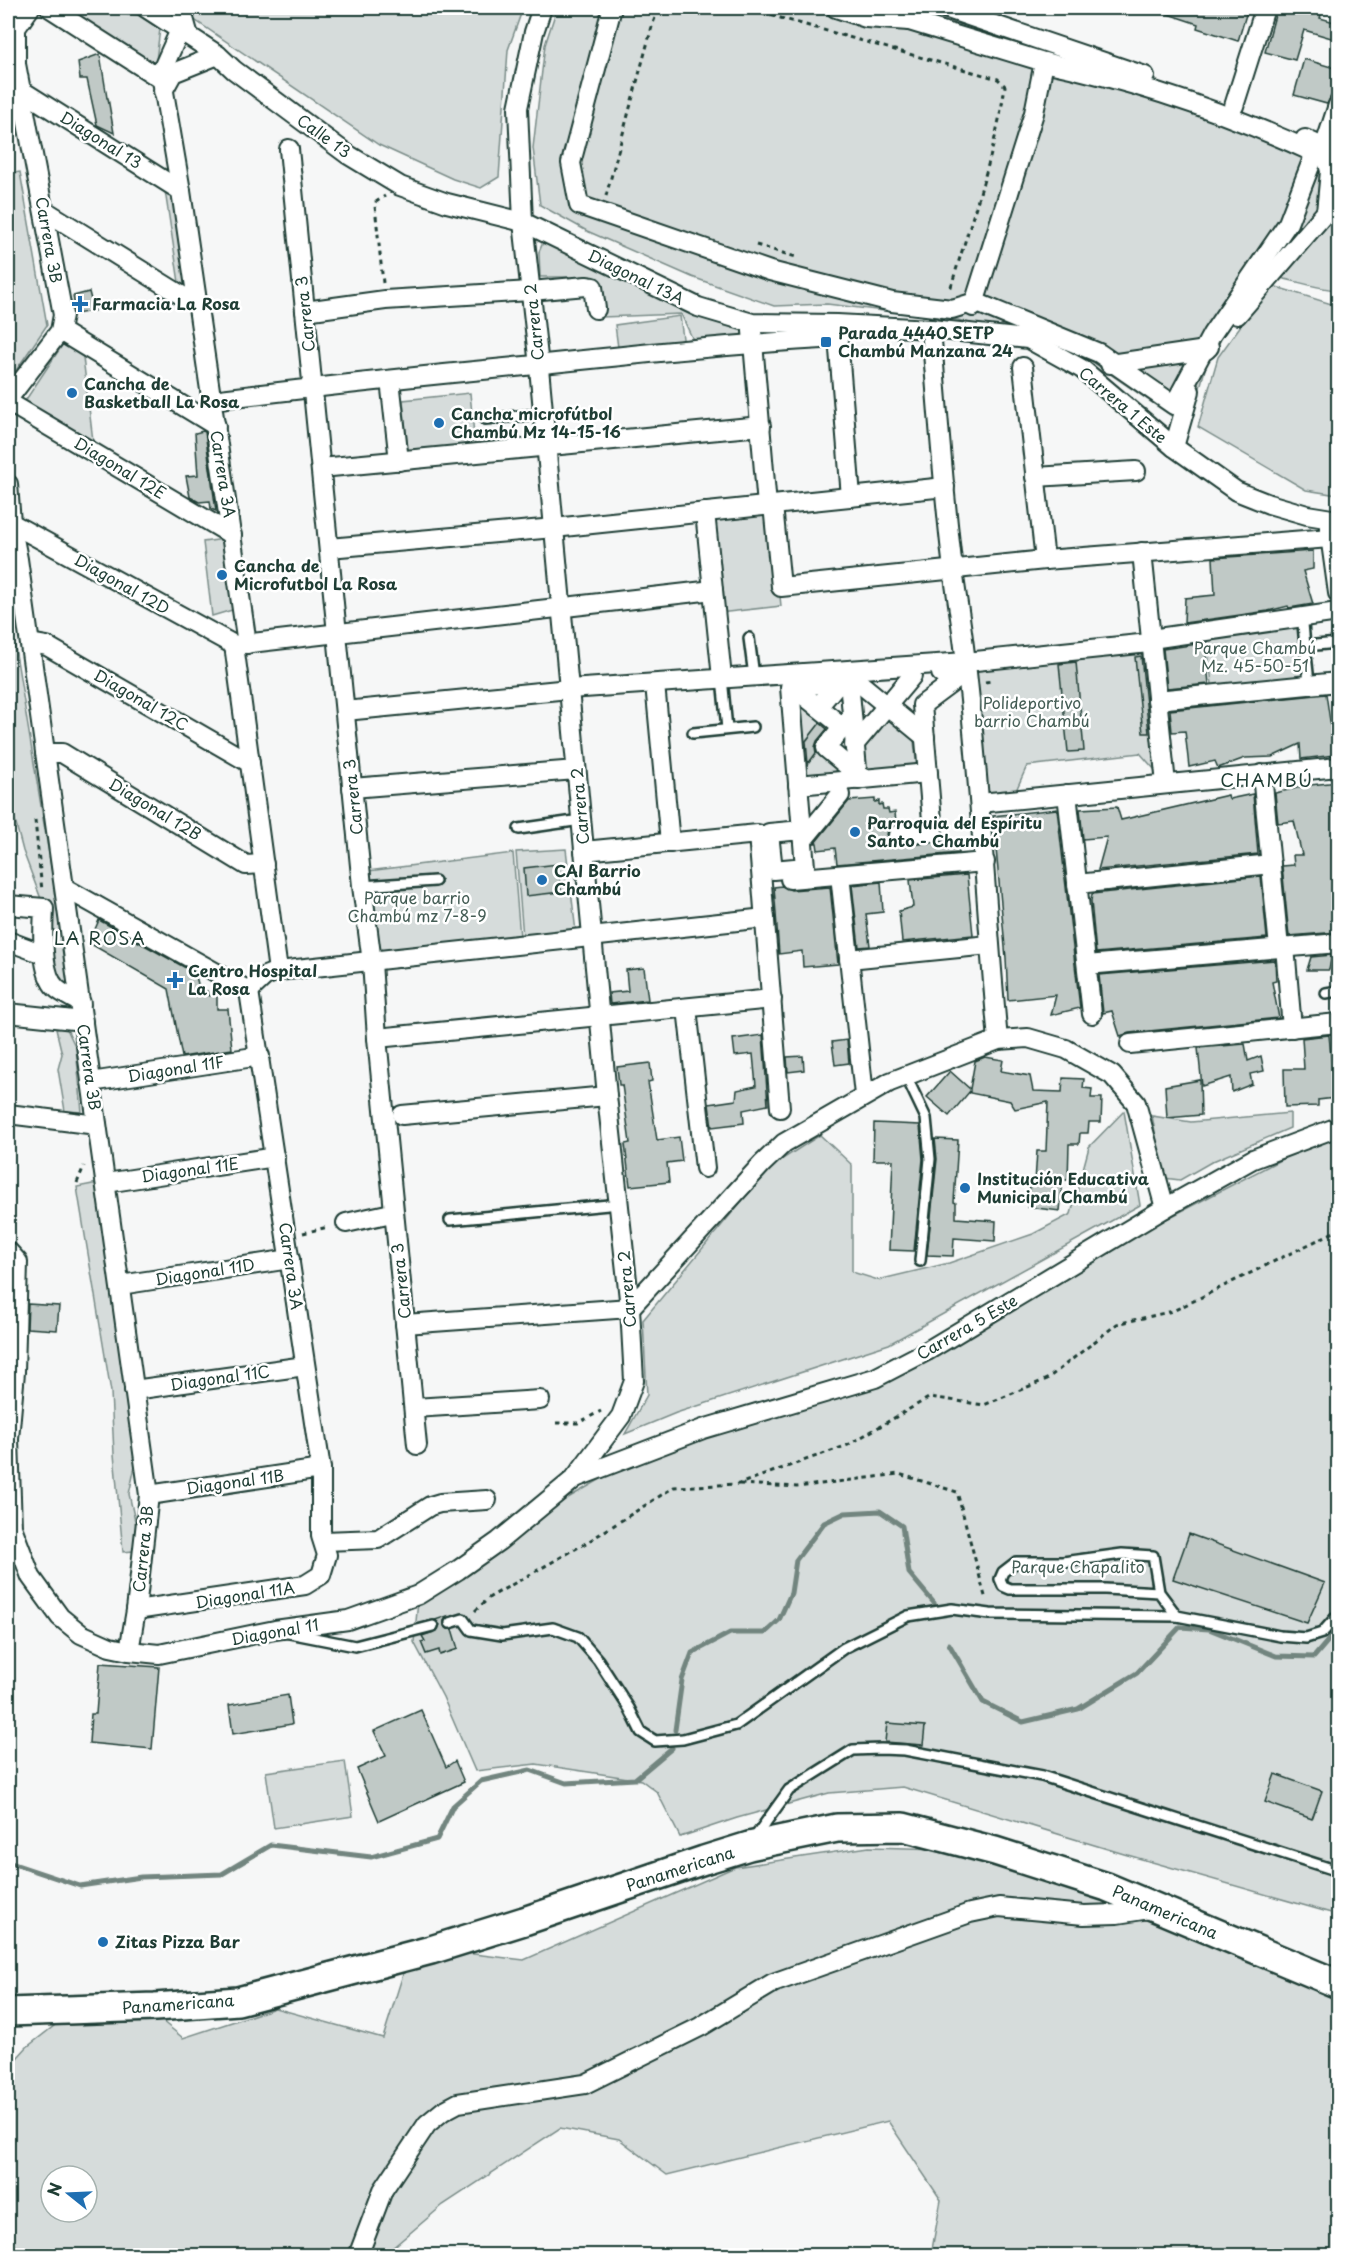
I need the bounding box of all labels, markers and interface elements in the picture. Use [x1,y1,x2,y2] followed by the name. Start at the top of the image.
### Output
[56,104,147,174] street label: Diagonal 13
[293,107,357,163] street label: Calle 13
[31,195,69,285] street label: Carrera 3B
[584,242,689,310] street label: Diagonal 13A
[288,275,320,353] street label: Carrera 3
[517,282,549,362] street label: Carrera 2
[92,291,240,315] place label: Farmacia La Rosa
[73,297,87,311] marker: Farmacia La Rosa
[838,320,1013,362] place label: Parada 4440 SETP Chambú Manzana 24
[819,335,833,349] marker: Parada 4440 SETP Chambú Manzana 24
[1074,360,1173,448] street label: Carrera 1 Este
[84,371,240,413] place label: Cancha de Basketball La Rosa
[65,386,79,400] marker: Cancha de Basketball La Rosa
[451,401,621,443] place label: Cancha microfútbol Chambú Mz 14-15-16
[432,416,446,430] marker: Cancha microfútbol Chambú Mz 14-15-16
[205,428,243,520] street label: Carrera 3A
[70,430,171,504] street label: Diagonal 12E
[70,547,175,619] street label: Diagonal 12D
[234,553,398,595] place label: Cancha de Microfutbol La Rosa
[215,568,229,582] marker: Cancha de Microfutbol La Rosa
[1194,635,1316,677] park label: Parque Chambú Mz. 45-50-51
[90,662,193,736] street label: Diagonal 12C
[974,690,1090,732] park label: Polideportivo barrio Chambú
[336,758,368,836] street label: Carrera 3
[1220,766,1314,793] district label: CHAMBÚ
[564,767,594,846] street label: Carrera 2
[105,771,206,845] street label: Diagonal 12B
[867,810,1042,852] place label: Parroquia del Espíritu Santo - Chambú
[848,825,862,839] marker: Parroquia del Espíritu Santo - Chambú
[554,858,641,900] place label: CAI Barrio Chambú
[535,873,549,887] marker: CAI Barrio Chambú
[347,885,487,927] park label: Parque barrio Chambú mz 7-8-9
[54,924,146,951] district label: LA ROSA
[188,958,317,1000] place label: Centro Hospital La Rosa
[166,971,184,989] marker: Centro Hospital La Rosa
[72,1022,108,1112] street label: Carrera 3B
[126,1049,226,1087] street label: Diagonal 11F
[139,1150,240,1188] street label: Diagonal 11E
[977,1166,1149,1208] place label: Institución Educativa Municipal Chambú
[958,1181,972,1195] marker: Institución Educativa Municipal Chambú
[274,1221,310,1312] street label: Carrera 3A
[384,1242,416,1320] street label: Carrera 3
[611,1250,641,1329] street label: Carrera 2
[153,1251,256,1291] street label: Diagonal 11D
[912,1287,1021,1365] street label: Carrera 5 Este
[168,1358,271,1396] street label: Diagonal 11C
[184,1462,285,1500] street label: Diagonal 11B
[126,1504,158,1594] street label: Carrera 3B
[1011,1554,1145,1578] park label: Parque Chapalito
[194,1574,296,1614] street label: Diagonal 11A
[229,1612,320,1651] street label: Diagonal 11
[622,1839,737,1897] street label: Panamericana
[1109,1878,1222,1944] street label: Panamericana
[115,1929,241,1953] place label: Zitas Pizza Bar
[96,1935,110,1949] marker: Zitas Pizza Bar
[121,1987,235,2019] street label: Panamericana
[39,2164,99,2224] north arrow
[40,2179,67,2199] text: N

